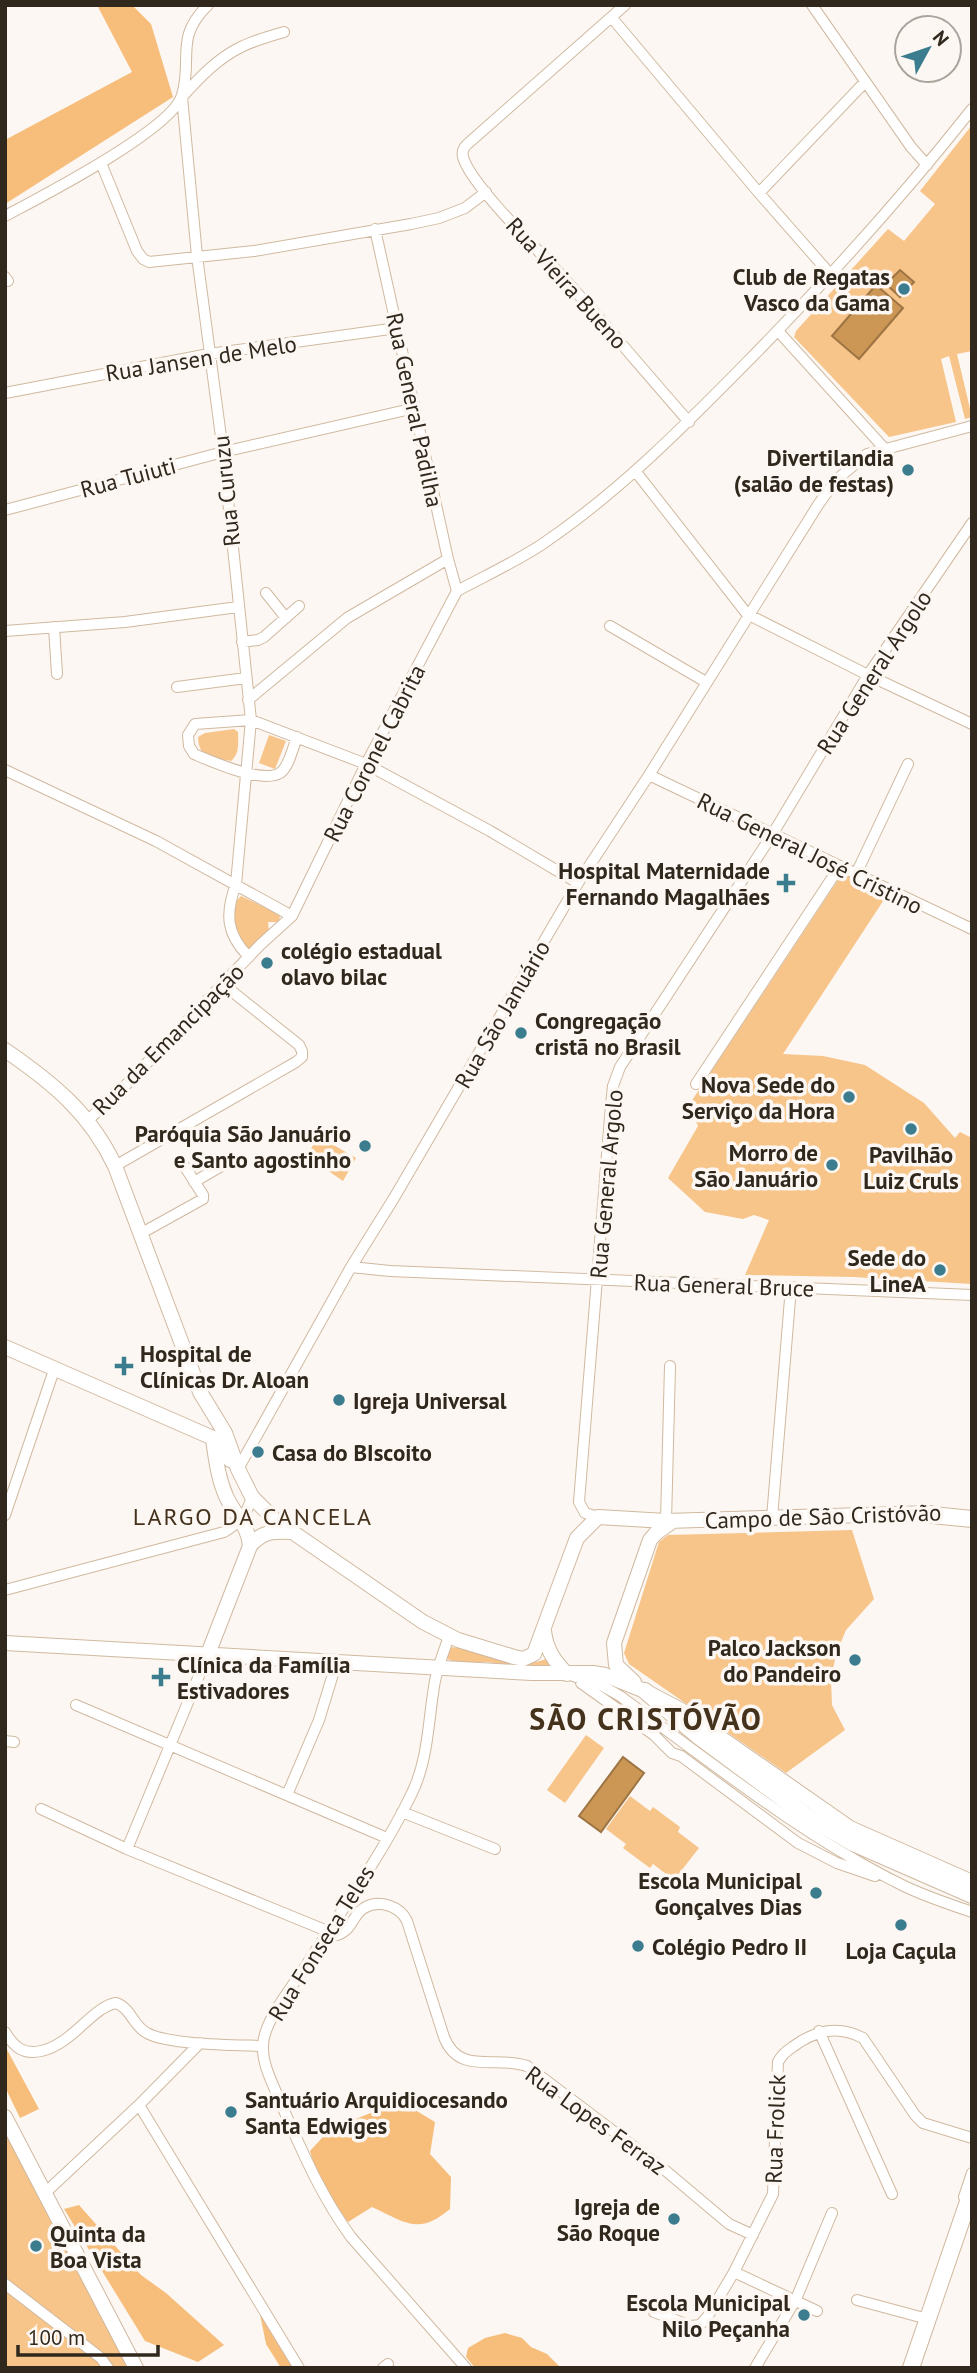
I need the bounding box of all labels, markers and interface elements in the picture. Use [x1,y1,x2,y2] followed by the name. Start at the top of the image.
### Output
[893,14,963,84] north arrow
[928,26,954,51] text: N
[500,211,634,355] street label: Rua Vieira Bueno
[733,262,890,317] place label: Club de Regatas Vasco da Gama
[896,281,912,297] marker: Club de Regatas Vasco da Gama
[380,310,450,510] street label: Rua General Padilha
[103,329,299,387] street label: Rua Jansen de Melo
[206,434,246,548] street label: Rua Curuzu
[734,443,894,498] place label: Divertilandia (salão de festas)
[77,450,179,504] street label: Rua Tuiuti
[900,462,916,478] marker: Divertilandia (salão de festas)
[810,585,938,759] street label: Rua General Argolo
[317,660,431,846] street label: Rua Coronel Cabrita
[692,786,928,920] street label: Rua General José Cristino
[558,856,770,911] place label: Hospital Maternidade Fernando Magalhães
[776,873,796,893] marker: Hospital Maternidade Fernando Magalhães
[448,935,556,1093] street label: Rua São Januário
[281,936,442,991] place label: colégio estadual olavo bilac
[259,955,275,971] marker: colégio estadual olavo bilac
[86,957,250,1121] street label: Rua da Emancipação
[535,1006,681,1061] place label: Congregação cristã no Brasil
[513,1025,529,1041] marker: Congregação cristã no Brasil
[682,1070,835,1125] place label: Nova Sede do Serviço da Hora
[583,1088,629,1280] street label: Rua General Argolo
[841,1089,857,1105] marker: Nova Sede do Serviço da Hora
[135,1119,351,1174] place label: Paróquia São Januário e Santo agostinho
[903,1121,919,1137] marker: Pavilhão Luiz Cruls
[357,1138,373,1154] marker: Paróquia São Januário e Santo agostinho
[694,1138,818,1193] place label: Morro de São Januário
[863,1140,959,1195] place label: Pavilhão Luiz Cruls
[824,1157,840,1173] marker: Morro de São Januário
[847,1243,926,1298] place label: Sede do LineA
[932,1262,948,1278] marker: Sede do LineA
[633,1267,815,1303] street label: Rua General Bruce
[140,1339,309,1394] place label: Hospital de Clínicas Dr. Aloan
[114,1356,134,1376] marker: Hospital de Clínicas Dr. Aloan
[353,1386,507,1415] place label: Igreja Universal
[331,1392,347,1408] marker: Igreja Universal
[272,1438,432,1467] place label: Casa do BIscoito
[250,1444,266,1460] marker: Casa do BIscoito
[704,1497,942,1535] street label: Campo de São Cristóvão
[133,1501,373,1532] district label: LARGO DA CANCELA
[708,1633,841,1688] place label: Palco Jackson do Pandeiro
[177,1650,351,1705] place label: Clínica da Família Estivadores
[847,1652,863,1668] marker: Palco Jackson do Pandeiro
[151,1667,171,1687] marker: Clínica da Família Estivadores
[529,1699,763,1738] district label: SÃO CRISTÓVÃO
[262,1860,380,2026] street label: Rua Fonseca Teles
[638,1866,802,1921] place label: Escola Municipal Gonçalves Dias
[808,1885,824,1901] marker: Escola Municipal Gonçalves Dias
[893,1917,909,1933] marker: Loja Caçula
[652,1932,807,1961] place label: Colégio Pedro II
[846,1936,956,1965] place label: Loja Caçula
[630,1938,646,1954] marker: Colégio Pedro II
[520,2059,672,2181] street label: Rua Lopes Ferraz
[759,2074,791,2184] street label: Rua Frolick
[245,2085,508,2140] place label: Santuário Arquidiocesando Santa Edwiges
[223,2104,239,2120] marker: Santuário Arquidiocesando Santa Edwiges
[557,2192,660,2247] place label: Igreja de São Roque
[666,2211,682,2227] marker: Igreja de São Roque
[50,2219,146,2274] place label: Quinta da Boa Vista
[28,2238,44,2254] marker: Quinta da Boa Vista
[626,2288,790,2343] place label: Escola Municipal Nilo Peçanha
[796,2307,812,2323] marker: Escola Municipal Nilo Peçanha
[18,2314,158,2358] scale bar
[28,2324,85,2351] text: 100 m

